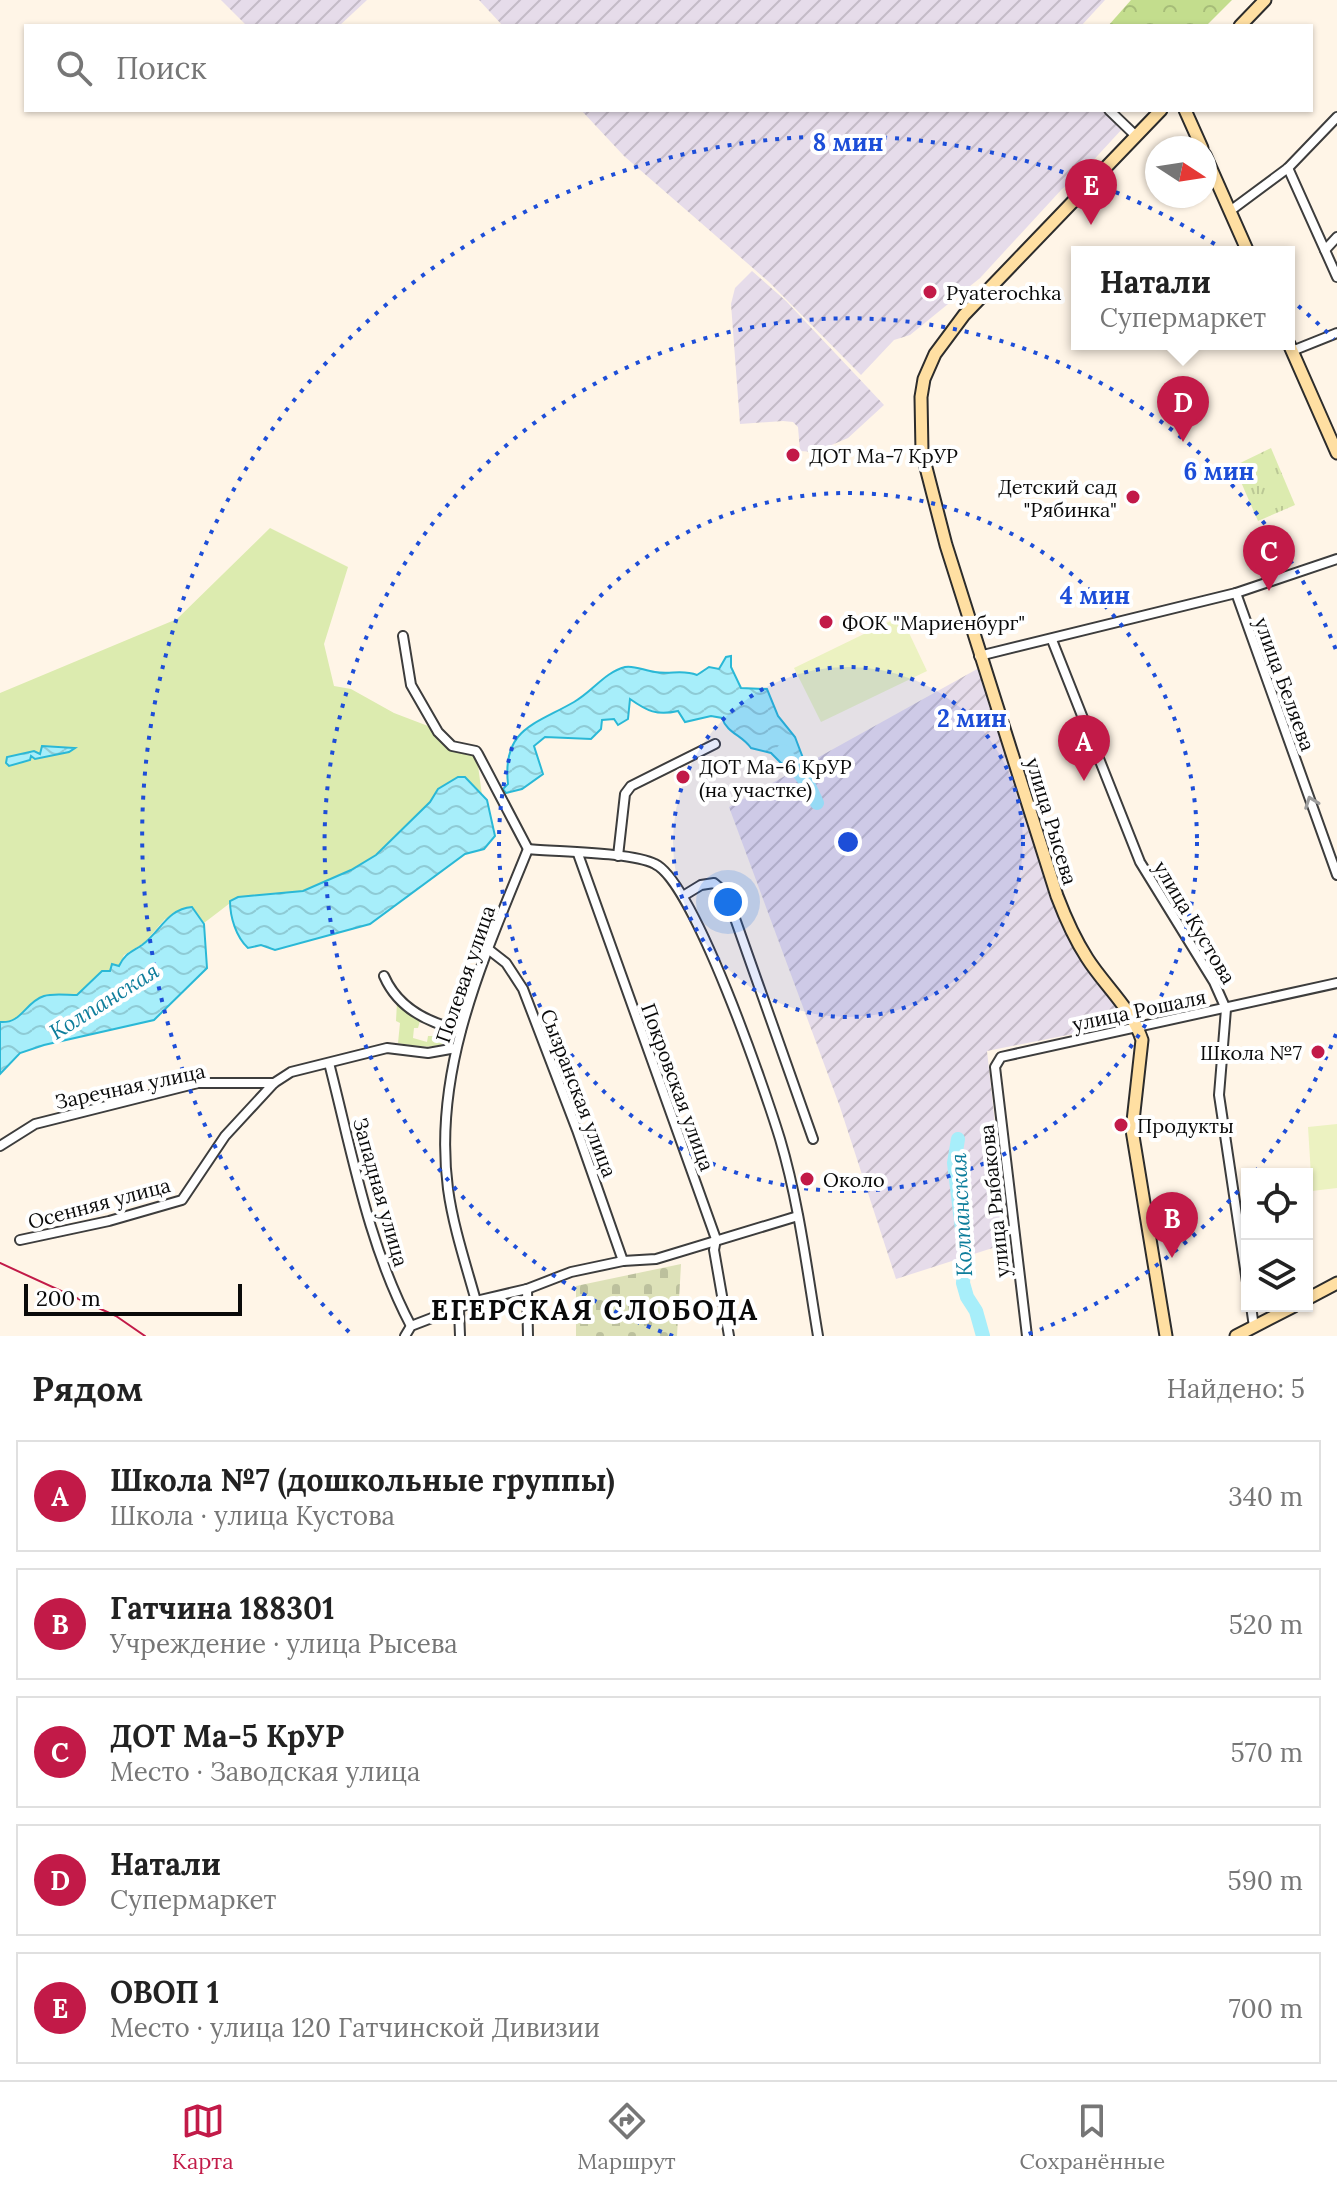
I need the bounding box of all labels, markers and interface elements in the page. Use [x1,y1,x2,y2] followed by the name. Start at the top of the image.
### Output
[24,24,1313,112] search box
[52,46,96,90] icon: search
[116,49,207,87] text: Поиск
[812,127,884,158] text: 8 мин
[1145,136,1217,208] north arrow
[1065,159,1117,225] pin: E
[1071,246,1295,350] popup
[1100,263,1211,301] text: Натали
[946,280,1062,305] place label: Pyaterochka
[921,283,939,301] marker: Pyaterochka
[1100,301,1266,334] text: Супермаркет
[1157,376,1209,442] pin: D
[809,443,958,468] place label: ДОТ Ма-7 КрУР
[784,446,802,464] marker: ДОТ Ма-7 КрУР
[1183,456,1255,487] text: 6 мин
[998,474,1117,522] place label: Детский сад "Рябинка"
[1124,488,1142,506] marker: Детский сад "Рябинка"
[1243,525,1295,591] pin: C
[1060,580,1130,611] text: 4 мин
[842,610,1025,635] place label: ФОК "Мариенбург"
[817,613,835,631] marker: ФОК "Мариенбург"
[1249,614,1321,754] street label: улица Беляева
[937,703,1007,734] text: 2 мин
[1058,715,1110,781] pin: A
[699,754,852,803] place label: ДОТ Ма-6 КрУР (на участке)
[1021,754,1083,888] street label: улица Рысева
[674,768,692,786] marker: ДОТ Ма-6 КрУР (на участке)
[1304,795,1320,809] one-way arrow
[834,828,862,856] centre of rings
[1148,856,1242,988] street label: улица Кустова
[708,882,748,922] your location
[430,902,500,1046] street label: Полевая улица
[44,956,164,1046] water label: Колпанская
[1070,984,1208,1036] street label: улица Рошаля
[636,1000,720,1174] street label: Покровская улица
[535,1005,623,1181] street label: Сызранская улица
[1200,1040,1302,1065] place label: Школа №7
[1309,1043,1327,1061] marker: Школа №7
[53,1058,207,1114] street label: Заречная улица
[1137,1113,1234,1138] place label: Продукты
[348,1115,414,1269] street label: Западная улица
[1112,1116,1130,1134] marker: Продукты
[974,1123,1014,1279] street label: улица Рыбакова
[944,1152,978,1278] water label: Колпанская
[823,1167,885,1192] place label: Около
[1241,1168,1313,1312] map controls
[1241,1168,1313,1240] button: locate
[798,1170,816,1188] marker: Около
[25,1172,173,1234] street label: Осенняя улица
[1146,1192,1198,1258] pin: B
[1241,1240,1313,1312] button: layers
[24,1280,242,1316] scale bar
[36,1284,101,1312] text: 200 m
[431,1292,759,1328] district label: ЕГЕРСКАЯ СЛОБОДА
[32,1367,143,1410] text: Рядом
[1167,1372,1305,1405] text: Найдено: 5
[110,1461,615,1499] text: Школа №7 (дошкольные группы)
[51,1480,69,1513] text: A
[1228,1480,1303,1513] text: 340 m
[110,1499,395,1532] text: Школа · улица Кустова
[110,1589,334,1627] text: Гатчина 188301
[51,1608,69,1641] text: B
[1229,1608,1303,1641] text: 520 m
[110,1627,458,1660] text: Учреждение · улица Рысева
[110,1717,344,1755] text: ДОТ Ма-5 КрУР
[51,1736,69,1769] text: C
[1231,1736,1303,1769] text: 570 m
[110,1755,420,1788] text: Место · Заводская улица
[110,1845,221,1883] text: Натали
[50,1864,70,1897] text: D
[1228,1864,1303,1897] text: 590 m
[110,1883,276,1916] text: Супермаркет
[110,1973,219,2011] text: ОВОП 1
[52,1992,68,2025] text: E
[1229,1992,1303,2025] text: 700 m
[110,2011,600,2044] text: Место · улица 120 Гатчинской Дивизии
[172,2099,234,2175] tab: Карта
[577,2099,676,2175] tab: Маршрут
[1019,2099,1165,2175] tab: Сохранённые

